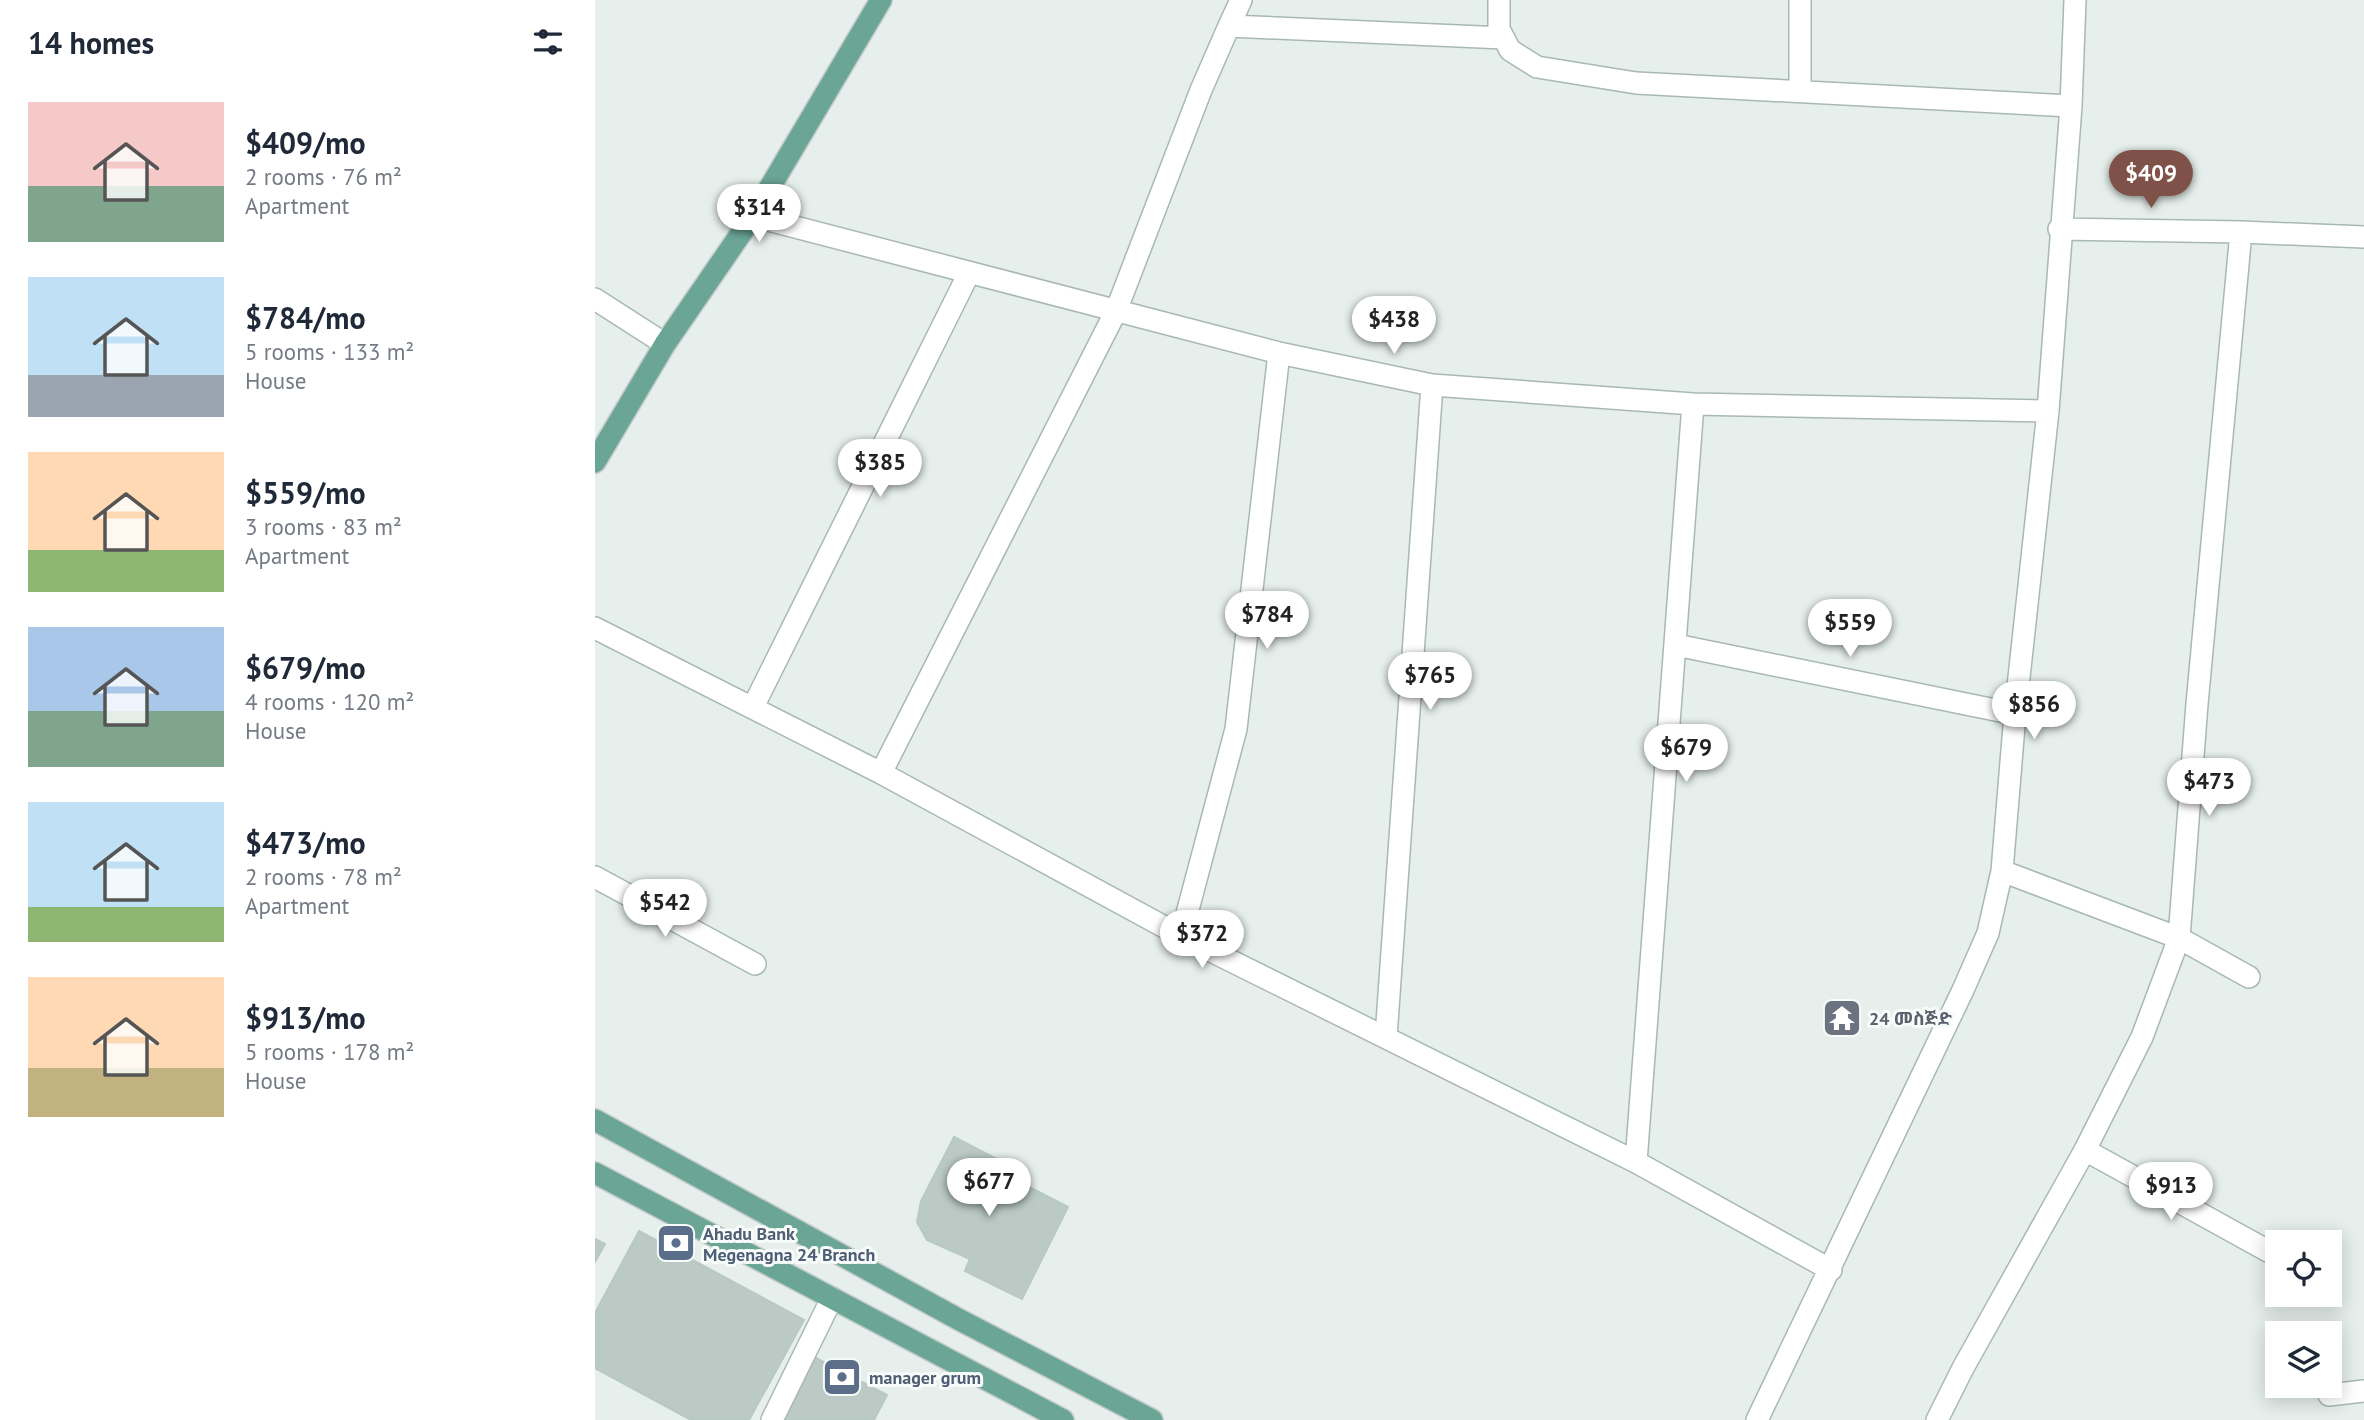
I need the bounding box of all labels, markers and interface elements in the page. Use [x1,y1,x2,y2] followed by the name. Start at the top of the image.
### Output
[28,23,154,62] text: 14 homes
[529,23,567,61] icon: filters
[245,123,366,162] text: $409/mo
[84,130,168,214] icon: home
[2110,150,2192,210] pin: $409
[2125,158,2177,187] text: $409
[245,162,402,191] text: 2 rooms · 76 m²
[718,184,800,244] pin: $314
[245,191,349,220] text: Apartment
[733,192,785,221] text: $314
[1353,296,1435,356] pin: $438
[245,298,366,337] text: $784/mo
[1368,304,1420,333] text: $438
[84,305,168,389] icon: home
[245,337,414,366] text: 5 rooms · 133 m²
[245,366,307,395] text: House
[839,440,921,499] pin: $385
[854,447,906,476] text: $385
[245,473,366,512] text: $559/mo
[84,480,168,564] icon: home
[245,512,402,541] text: 3 rooms · 83 m²
[245,541,349,570] text: Apartment
[1226,592,1308,651] pin: $784
[1241,599,1293,628] text: $784
[1809,600,1891,659] pin: $559
[1824,607,1876,636] text: $559
[245,648,366,687] text: $679/mo
[1389,652,1471,712] pin: $765
[84,655,168,739] icon: home
[1404,660,1456,689] text: $765
[1993,682,2075,741] pin: $856
[245,687,414,716] text: 4 rooms · 120 m²
[2008,689,2060,718] text: $856
[245,716,307,745] text: House
[1645,724,1727,784] pin: $679
[1660,732,1712,761] text: $679
[2168,758,2250,818] pin: $473
[2183,766,2235,795] text: $473
[245,823,366,862] text: $473/mo
[84,830,168,914] icon: home
[245,862,402,891] text: 2 rooms · 78 m²
[624,880,706,939] pin: $542
[639,887,691,916] text: $542
[245,891,349,920] text: Apartment
[1161,911,1243,970] pin: $372
[1176,918,1228,947] text: $372
[1821,997,1863,1039] temple icon: 24 መስጅድ
[245,998,366,1037] text: $913/mo
[84,1005,168,1089] icon: home
[1869,1007,1952,1030] place label: 24 መስጅድ
[245,1037,414,1066] text: 5 rooms · 178 m²
[245,1066,307,1095] text: House
[948,1158,1030,1218] pin: $677
[2130,1162,2212,1222] pin: $913
[963,1166,1015,1195] text: $677
[2145,1170,2197,1199] text: $913
[655,1222,697,1264] bank icon: Ahadu Bank Megenagna 24 Branch
[703,1222,875,1266] place label: Ahadu Bank Megenagna 24 Branch
[2265,1230,2342,1398] map controls
[2265,1230,2342,1307] button: locate
[2265,1321,2342,1398] button: layers
[821,1356,863,1398] bank icon: manager grum
[869,1366,981,1389] place label: manager grum

